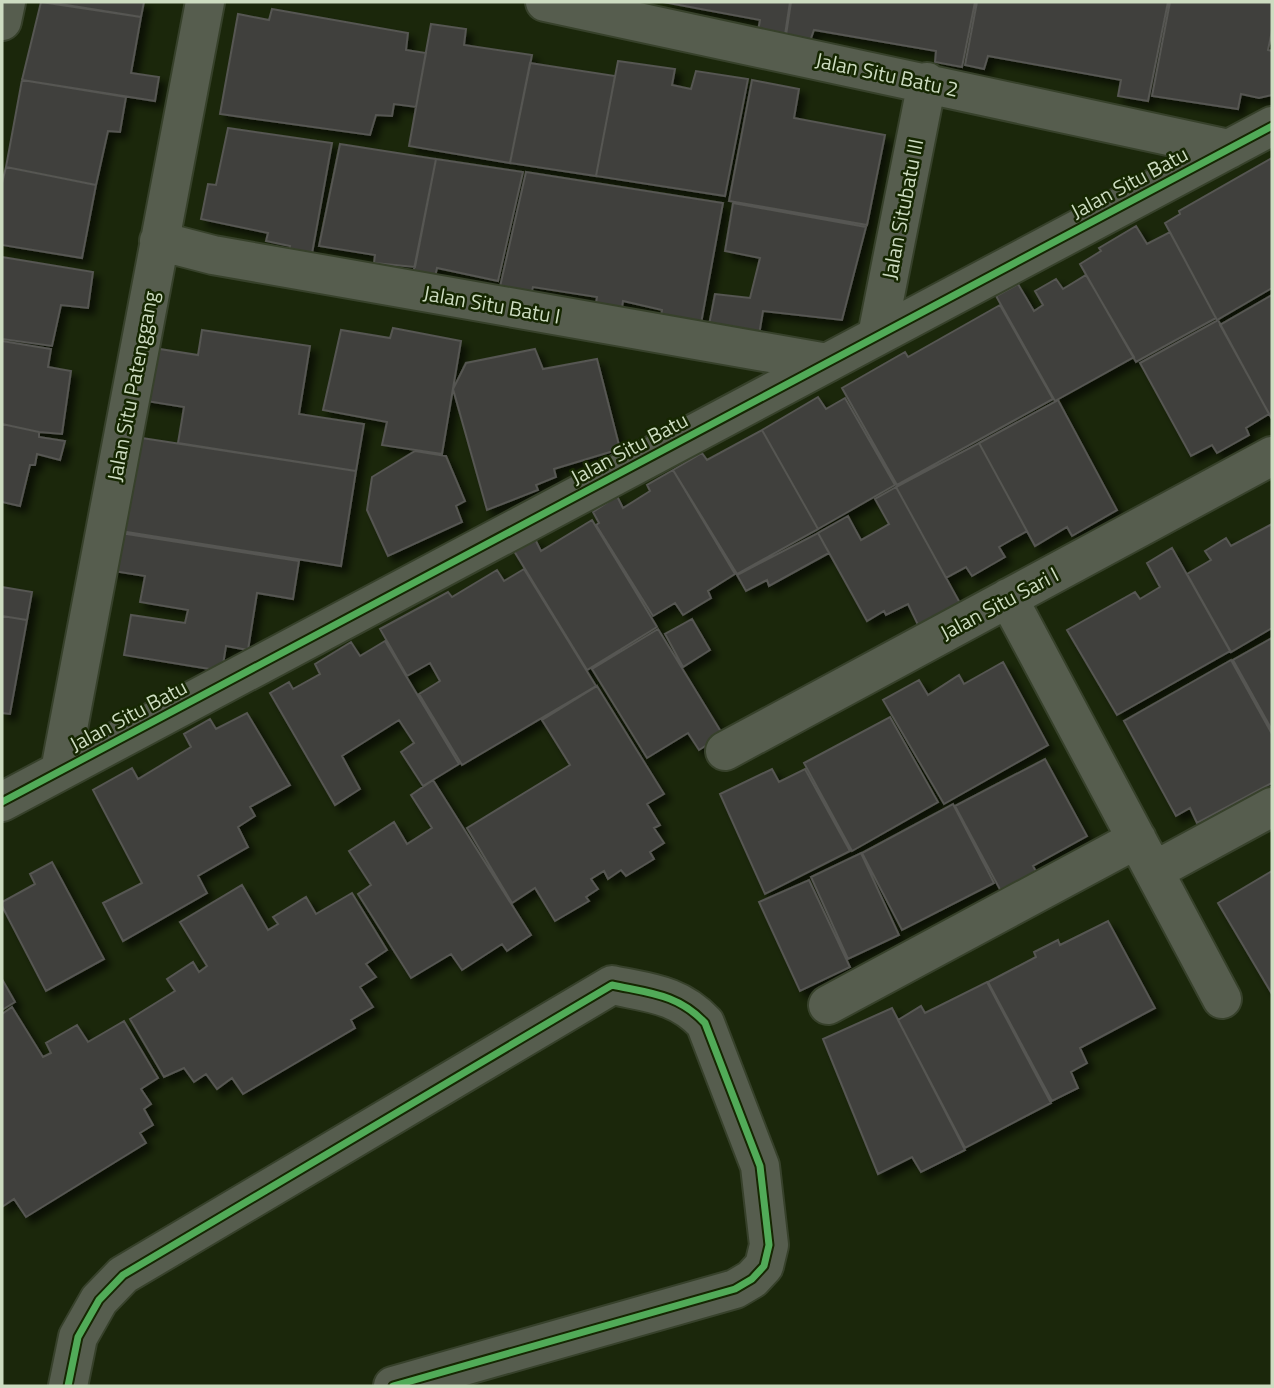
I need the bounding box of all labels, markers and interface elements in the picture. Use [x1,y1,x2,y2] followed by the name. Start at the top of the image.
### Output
[813,43,961,105] street label: Jalan Situ Batu 2
[873,136,931,282] street label: Jalan Situbatu III
[1065,138,1193,226] street label: Jalan Situ Batu
[421,276,563,332] street label: Jalan Situ Batu I
[98,288,166,484] street label: Jalan Situ Patenggang
[565,404,693,492] street label: Jalan Situ Batu
[934,558,1064,648] street label: Jalan Situ Sari I
[64,671,192,759] street label: Jalan Situ Batu

